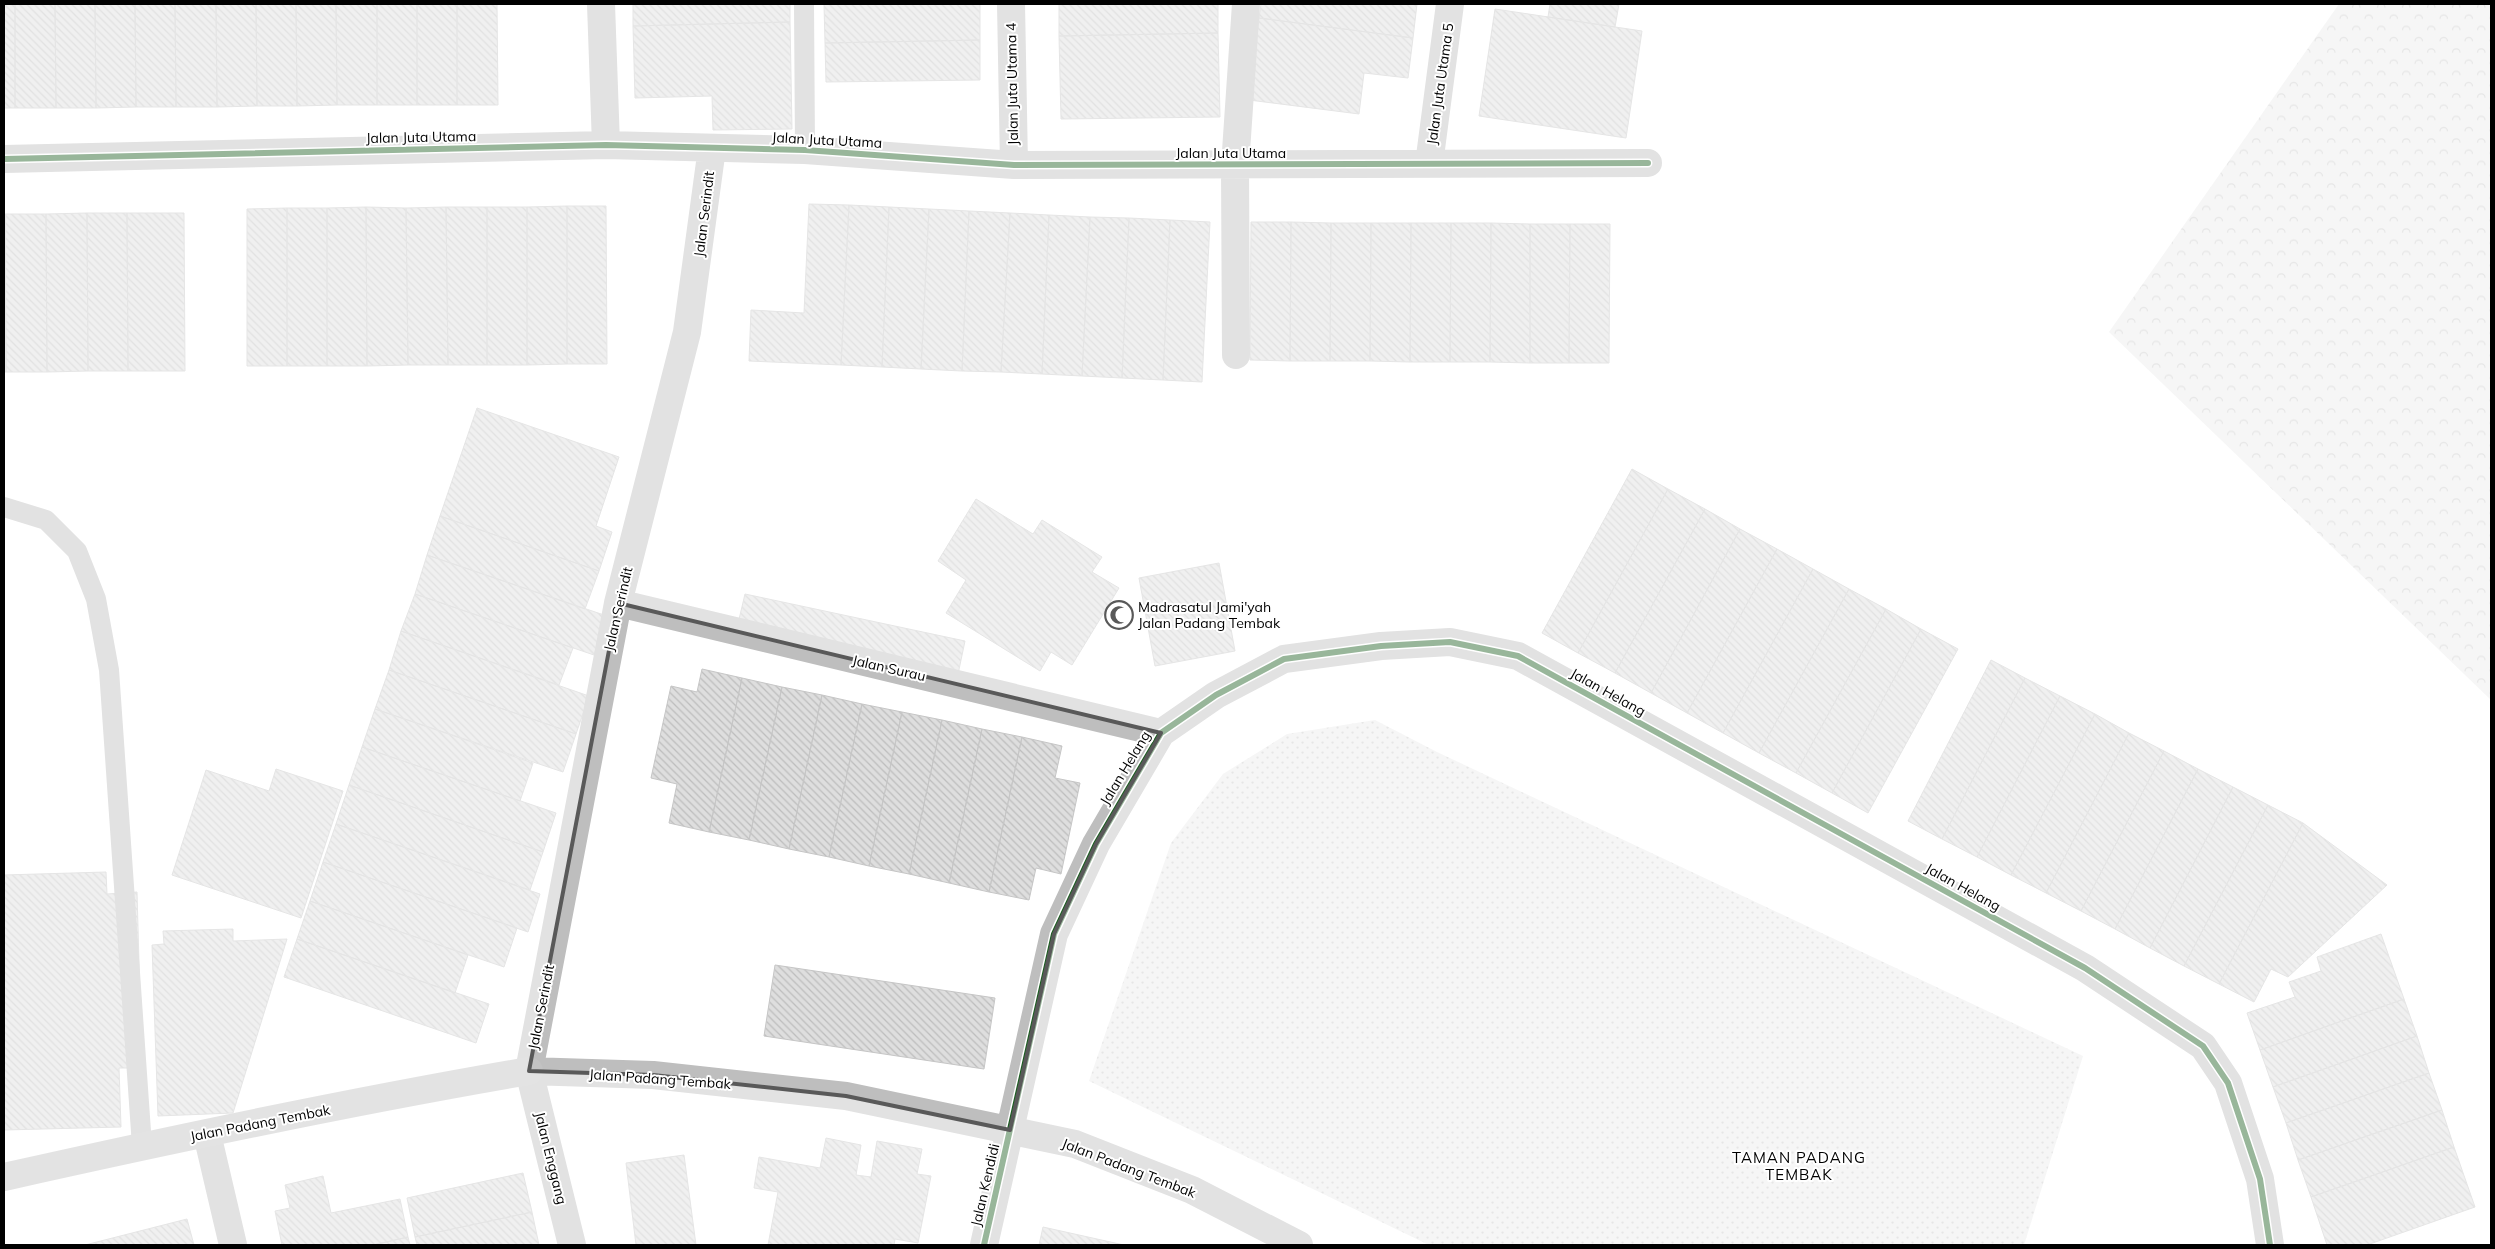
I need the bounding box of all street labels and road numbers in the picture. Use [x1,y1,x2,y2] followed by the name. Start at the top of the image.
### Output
[1002,22,1022,145] street label: Jalan Juta Utama 4
[1423,22,1457,146] street label: Jalan Juta Utama 5
[366,127,476,147] street label: Jalan Juta Utama
[771,128,883,152] street label: Jalan Juta Utama
[1176,144,1286,162] street label: Jalan Juta Utama
[690,170,718,258] street label: Jalan Serindit
[600,565,636,653] street label: Jalan Serindit
[850,651,928,685] street label: Jalan Surau
[1567,664,1649,720] street label: Jalan Helang
[1096,728,1154,808] street label: Jalan Helang
[1922,859,2004,915] street label: Jalan Helang
[524,963,558,1051] street label: Jalan Serindit
[588,1065,732,1093] street label: Jalan Padang Tembak
[188,1100,332,1145] street label: Jalan Padang Tembak
[531,1110,571,1206] street label: Jalan Enggang
[1059,1134,1199,1202] street label: Jalan Padang Tembak
[967,1142,1003,1228] street label: Jalan Kendidi

